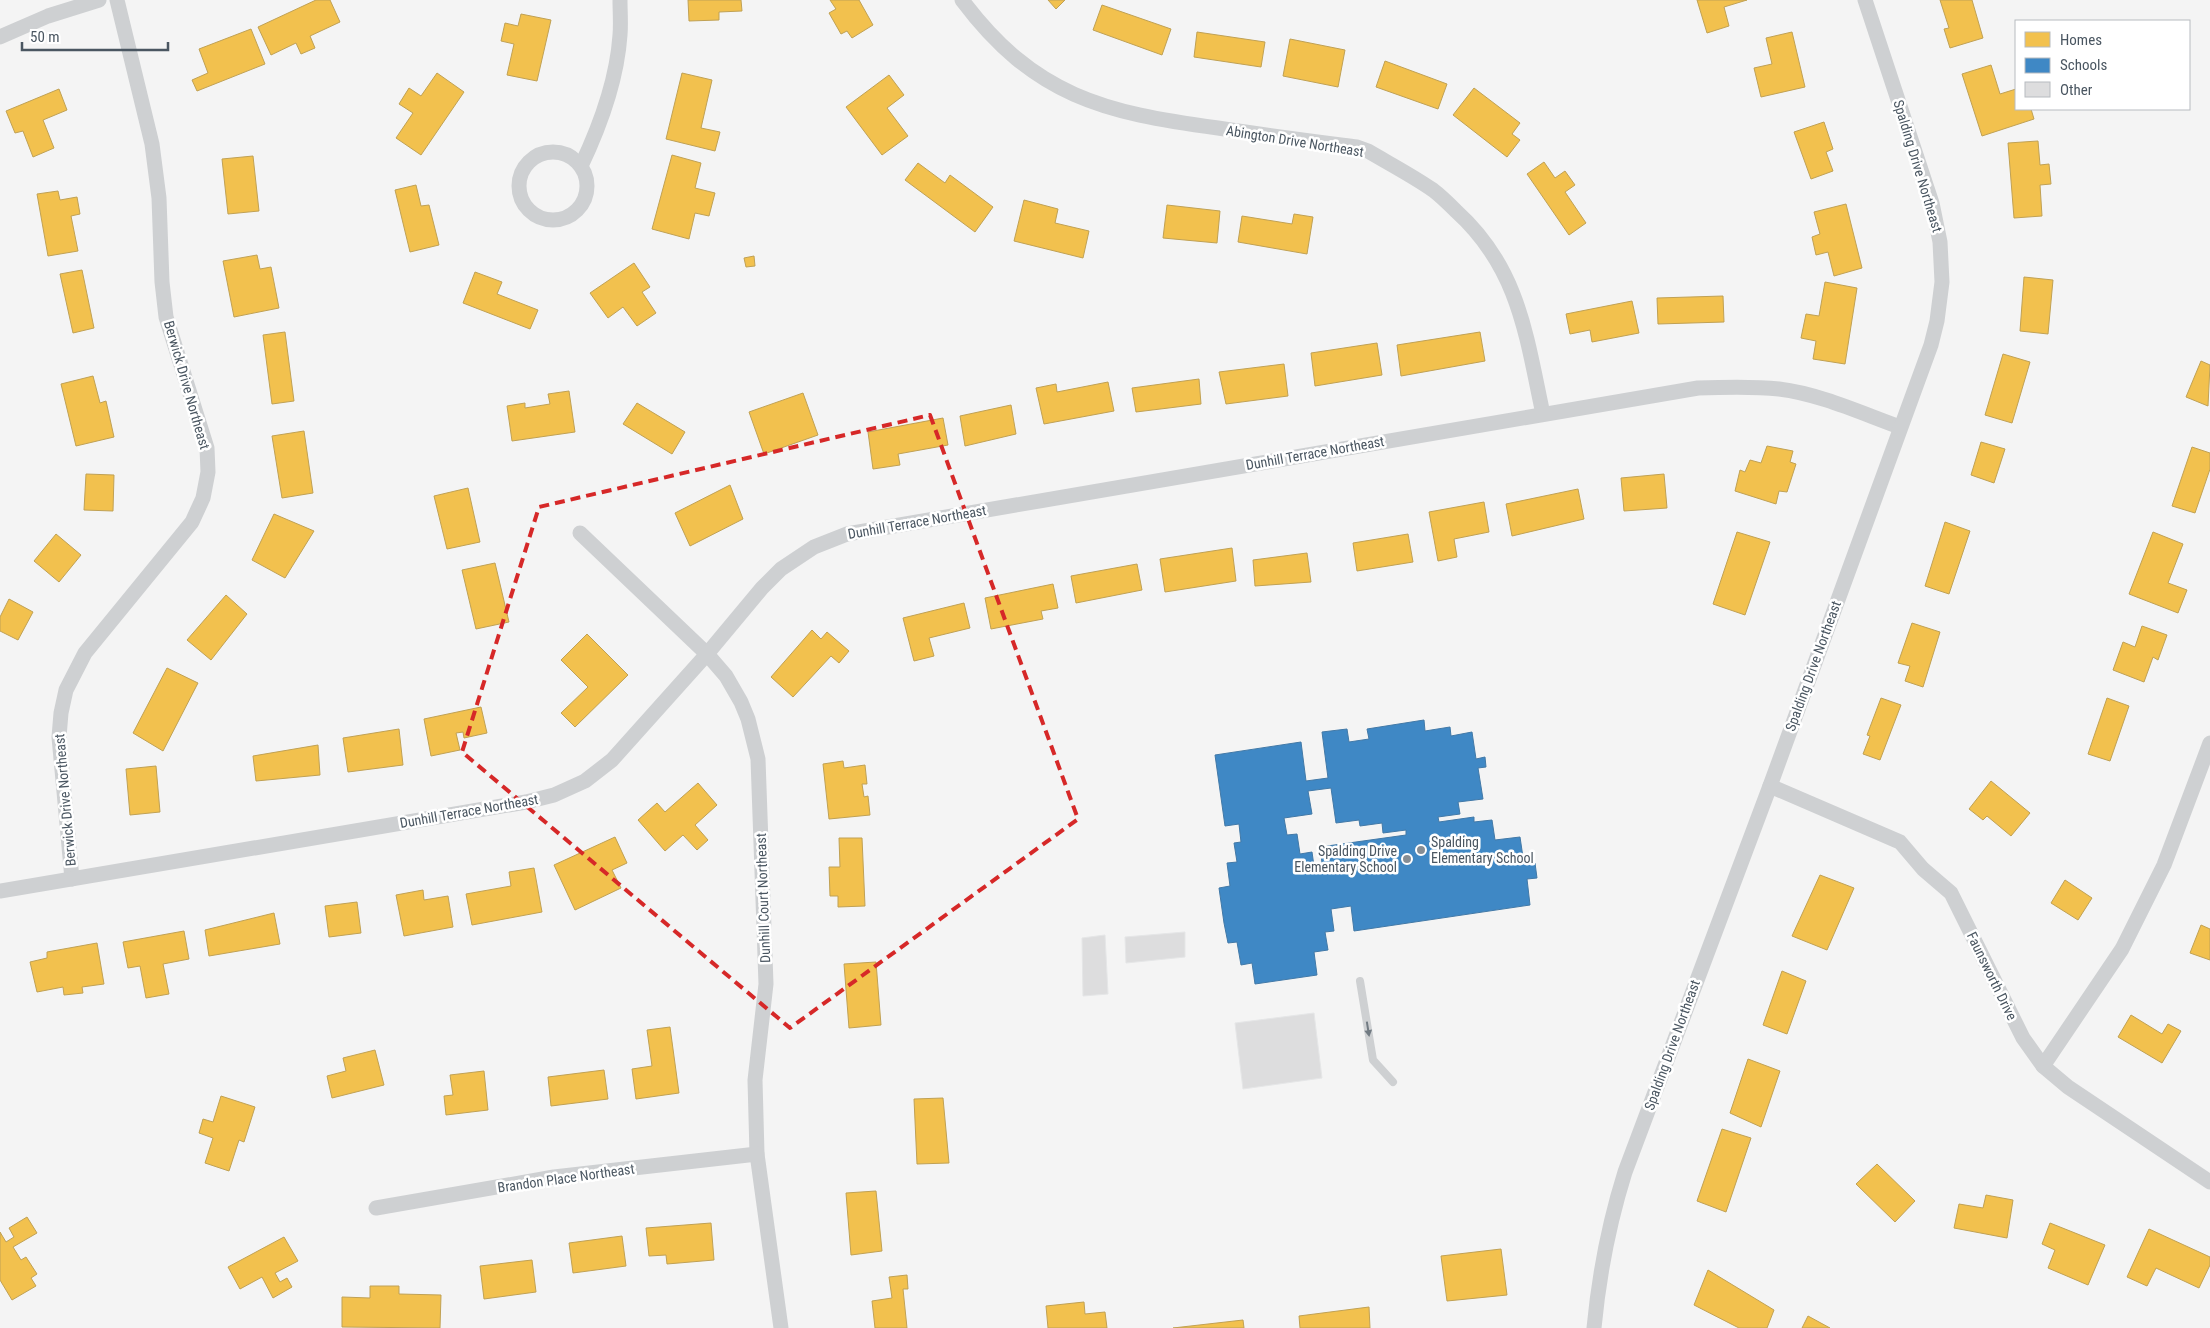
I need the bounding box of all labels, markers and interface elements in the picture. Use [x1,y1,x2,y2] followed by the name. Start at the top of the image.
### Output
[22,20,169,52] scale bar
[2015,20,2190,110] legend
[30,28,60,46] text: 50 m
[2060,31,2102,49] text: Homes
[2060,56,2107,74] text: Schools
[2060,81,2093,99] text: Other
[1890,98,1946,234] street label: Spalding Drive Northeast
[1225,122,1365,160] street label: Abington Drive Northeast
[161,319,213,451] street label: Berwick Drive Northeast
[1245,433,1385,473] street label: Dunhill Terrace Northeast
[847,502,987,542] street label: Dunhill Terrace Northeast
[1782,599,1844,733] street label: Spalding Drive Northeast
[51,733,79,867] street label: Berwick Drive Northeast
[399,791,539,831] street label: Dunhill Terrace Northeast
[753,833,773,963] street label: Dunhill Court Northeast
[1431,834,1534,866] place label: Spalding Elementary School
[1294,843,1397,875] place label: Spalding Drive Elementary School
[1415,844,1427,856] marker: Spalding Elementary School
[1401,853,1413,865] marker: Spalding Drive Elementary School
[1964,929,2020,1023] street label: Faunsworth Drive
[1641,978,1703,1112] street label: Spalding Drive Northeast
[1365,1021,1373,1037] one-way arrow
[497,1160,635,1196] street label: Brandon Place Northeast

